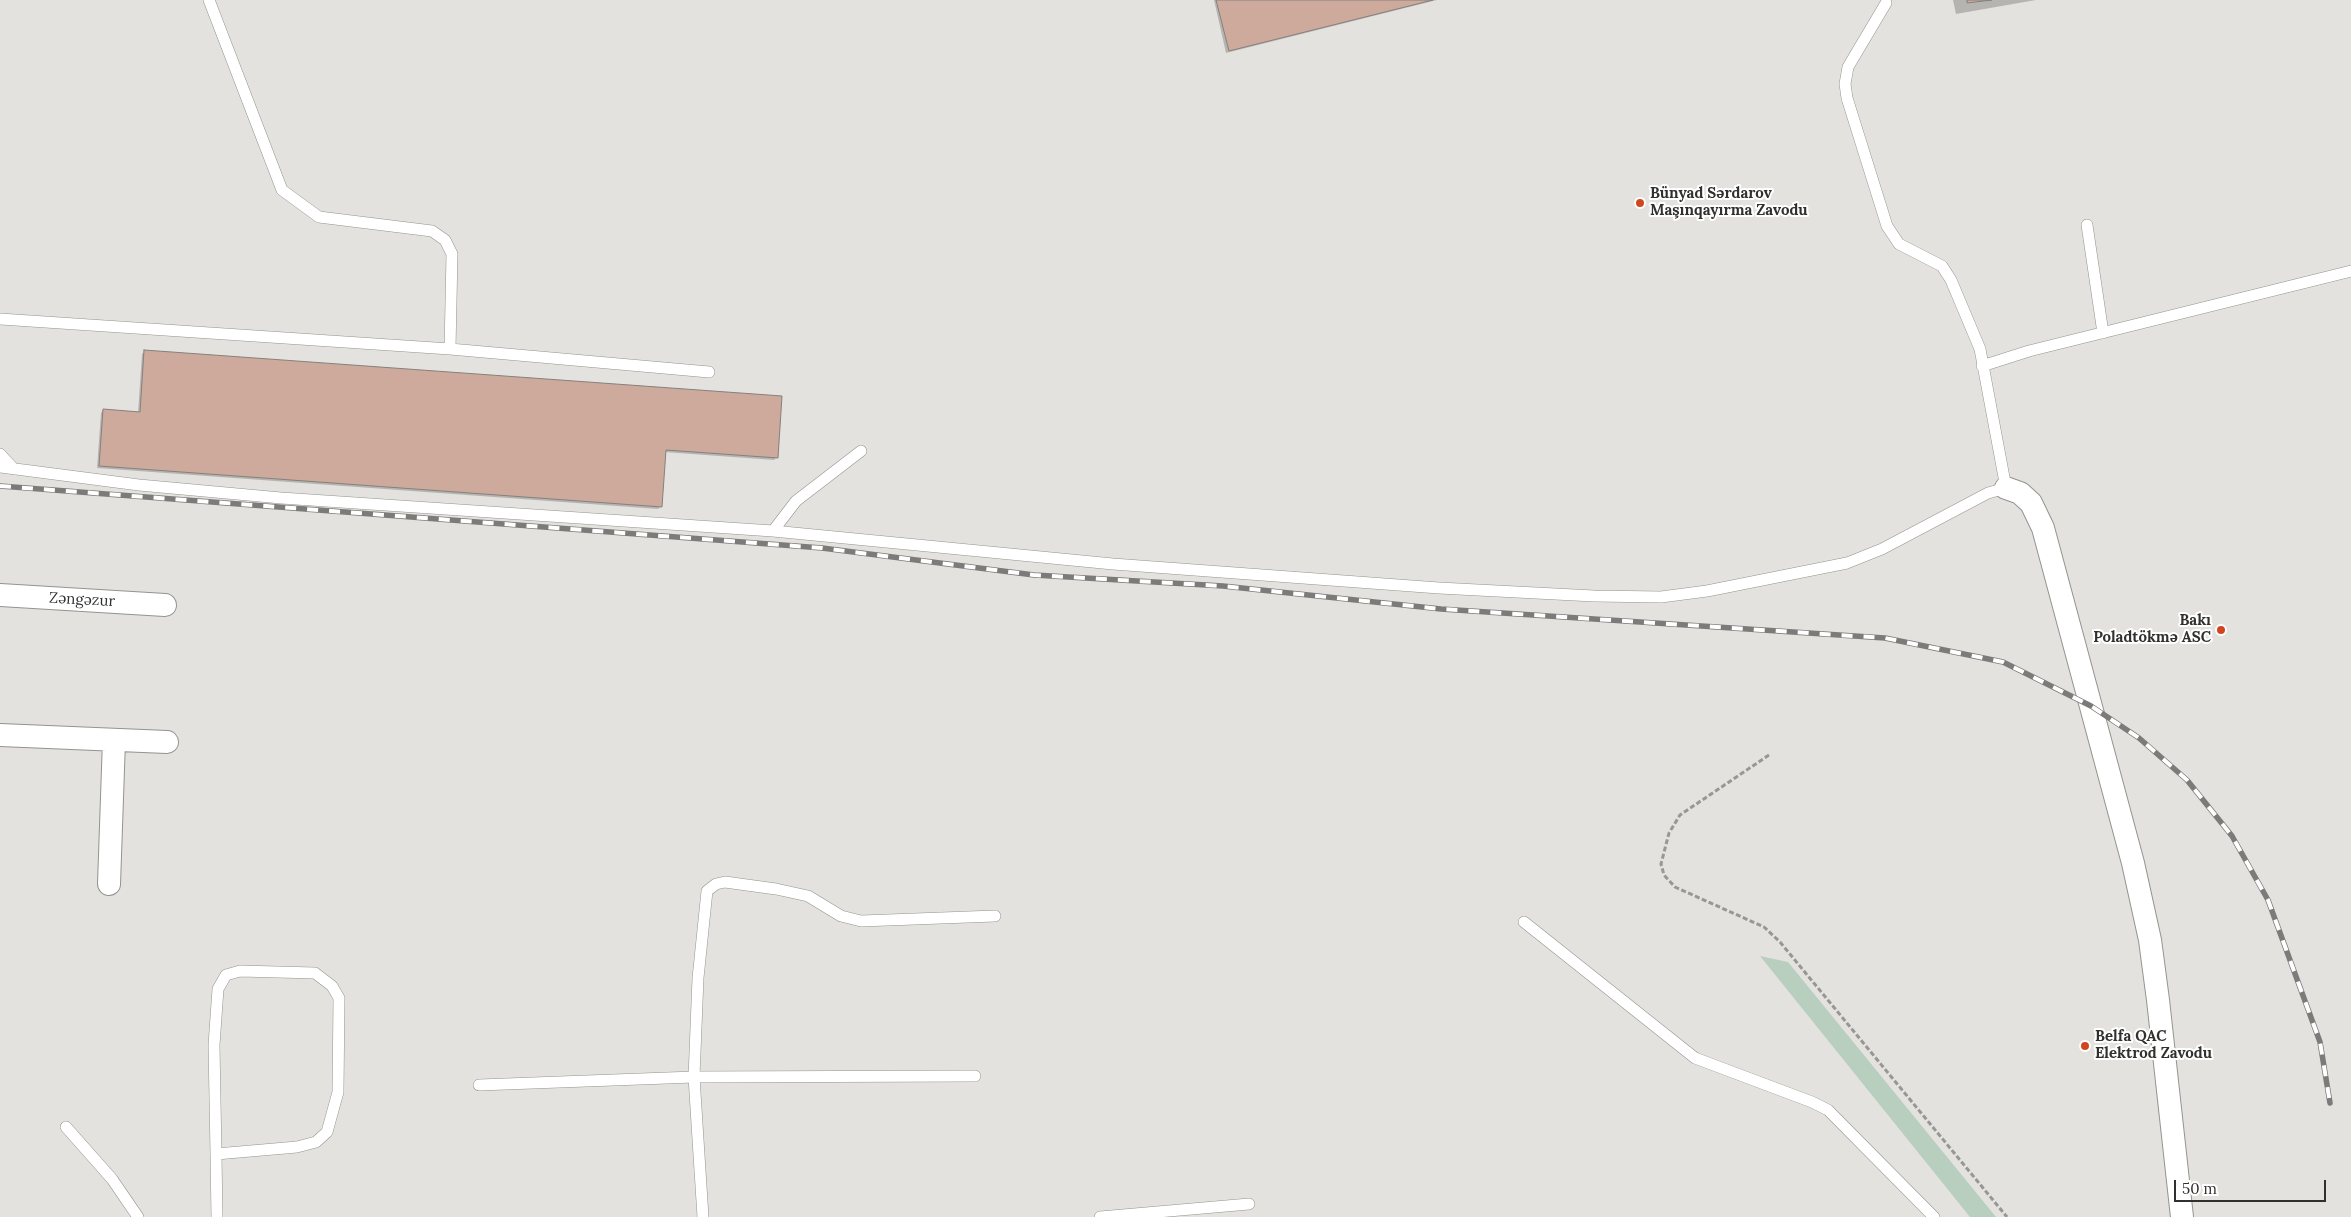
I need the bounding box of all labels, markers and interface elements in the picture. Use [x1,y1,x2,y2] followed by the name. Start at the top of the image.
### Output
[1650,185,1808,220] place label: Bünyad Sərdarov Maşınqayırma Zavodu
[1634,197,1646,209] marker: Bünyad Sərdarov Maşınqayırma Zavodu
[49,589,115,611] street label: Zəngəzur
[2093,612,2211,647] place label: Bakı Poladtökmə ASC
[2215,624,2227,636] marker: Bakı Poladtökmə ASC
[2095,1028,2212,1063] place label: Belfa QAC Elektrod Zavodu
[2079,1040,2091,1052] marker: Belfa QAC Elektrod Zavodu
[2176,1170,2328,1202] scale bar
[2182,1179,2217,1198] text: 50 m

